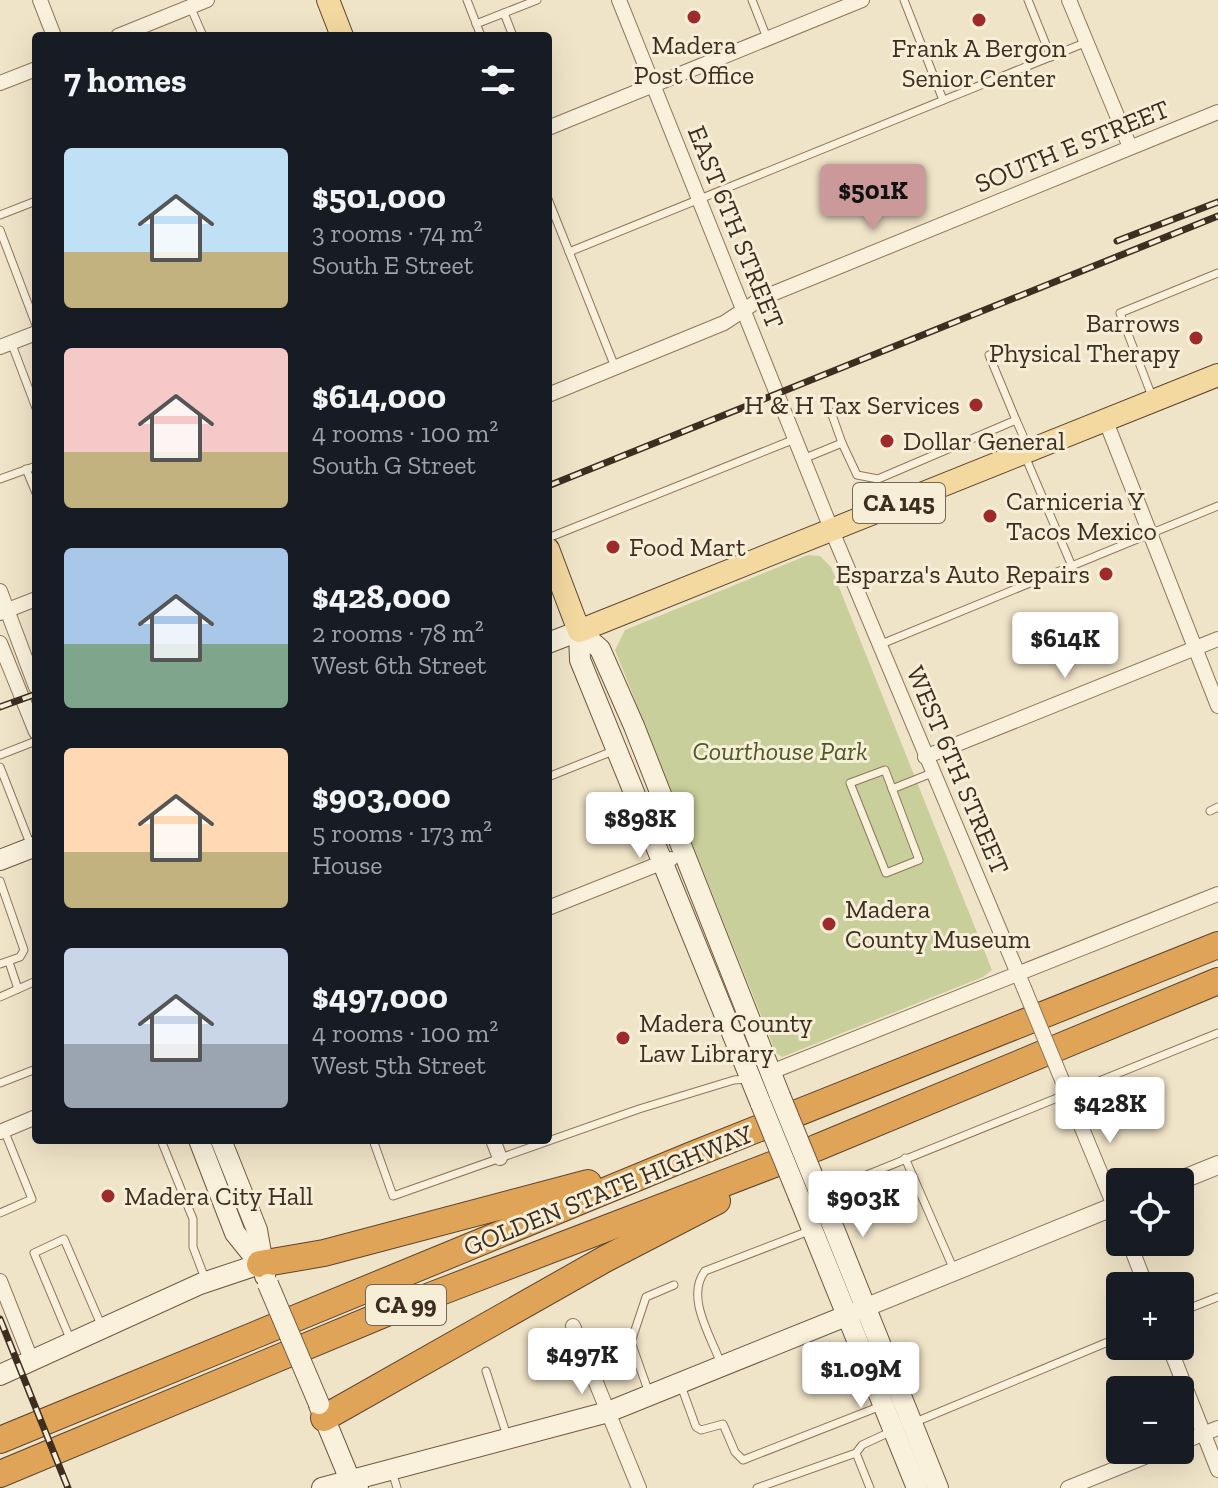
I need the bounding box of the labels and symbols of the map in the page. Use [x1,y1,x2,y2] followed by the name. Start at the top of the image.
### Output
[685,8,703,26] marker: Madera Post Office
[970,11,988,29] marker: Frank A Bergon Senior Center
[634,29,754,91] place label: Madera Post Office
[892,32,1066,94] place label: Frank A Bergon Senior Center
[970,92,1174,200] street label: SOUTH E STREET
[681,121,791,333] street label: EAST 6TH STREET
[817,164,929,232] pin: $501K
[989,307,1181,369] place label: Barrows Physical Therapy
[1187,329,1205,347] marker: Barrows Physical Therapy
[744,389,960,421] place label: H & H Tax Services
[967,396,985,414] marker: H & H Tax Services
[903,425,1065,457] place label: Dollar General
[878,432,896,450] marker: Dollar General
[853,483,945,523] road number: CA 145
[1006,485,1157,547] place label: Carniceria Y Tacos Mexico
[981,507,999,525] marker: Carniceria Y Tacos Mexico
[629,531,746,563] place label: Food Mart
[604,538,622,556] marker: Food Mart
[836,558,1090,590] place label: Esparza's Auto Repairs
[1097,565,1115,583] marker: Esparza's Auto Repairs
[1009,612,1121,680] pin: $614K
[900,661,1016,879] street label: WEST 6TH STREET
[692,735,868,767] park label: Courthouse Park
[584,792,696,860] pin: $898K
[845,893,1031,955] place label: Madera County Museum
[820,915,838,933] marker: Madera County Museum
[639,1007,813,1069] place label: Madera County Law Library
[614,1029,632,1047] marker: Madera County Law Library
[1054,1077,1166,1145] pin: $428K
[459,1117,757,1263] street label: GOLDEN STATE HIGHWAY
[807,1171,919,1239] pin: $903K
[124,1180,313,1212] place label: Madera City Hall
[99,1187,117,1205] marker: Madera City Hall
[366,1285,446,1325] road number: CA 99
[526,1328,638,1396] pin: $497K
[796,1342,926,1410] pin: $1.09M

